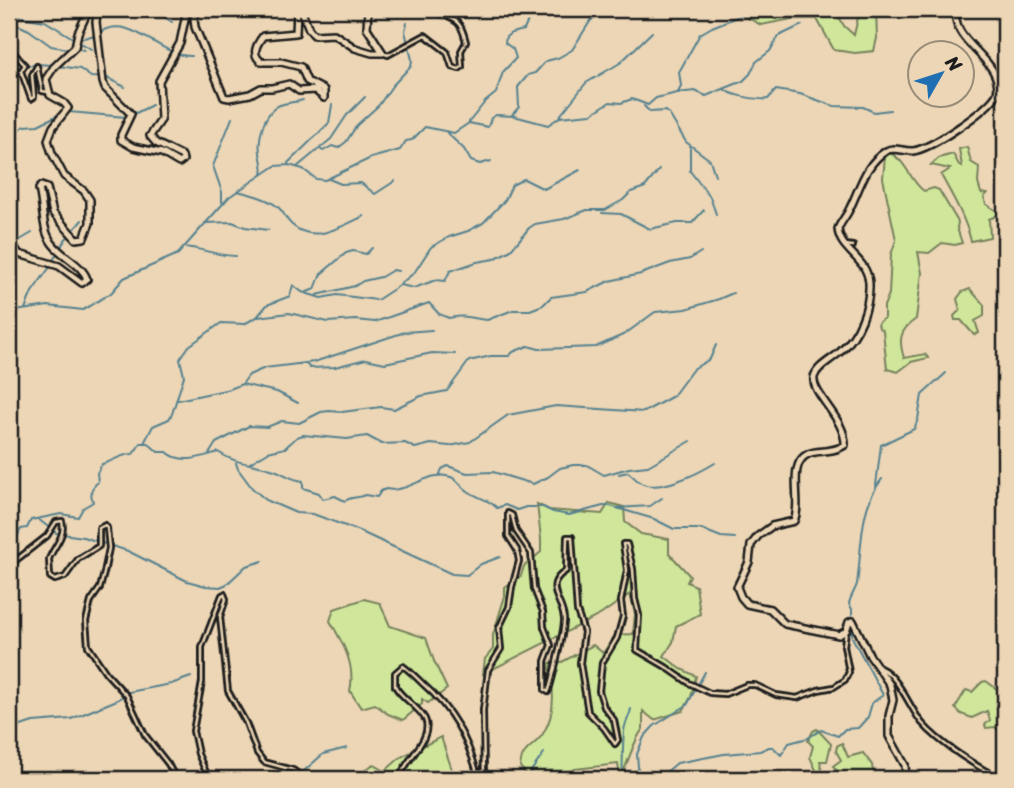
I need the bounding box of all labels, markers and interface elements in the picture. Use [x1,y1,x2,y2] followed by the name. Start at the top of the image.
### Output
[906,38,976,108] north arrow
[936,47,971,80] text: N

